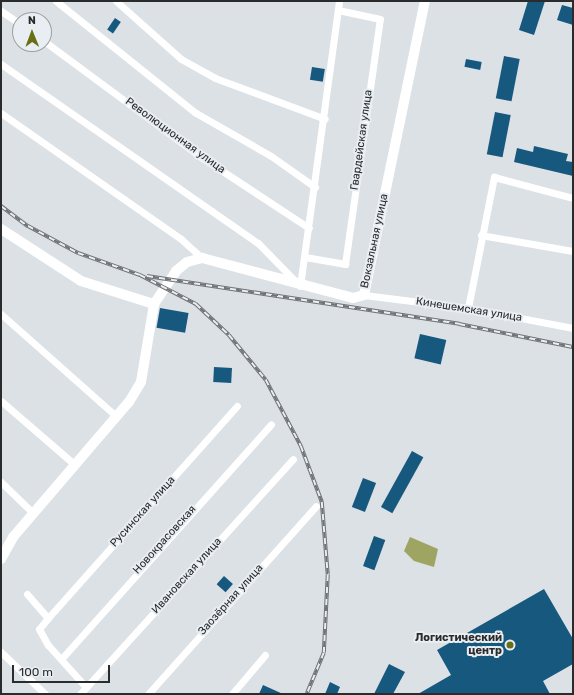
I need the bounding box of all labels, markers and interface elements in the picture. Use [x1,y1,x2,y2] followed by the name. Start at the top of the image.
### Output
[12,12,52,52] north arrow
[28,14,36,27] text: N
[348,89,376,191] street label: Гвардейская улица
[122,95,228,177] street label: Революционная улица
[359,193,391,289] street label: Вокзальная улица
[415,295,523,325] street label: Кинешемская улица
[108,474,178,550] street label: Русинская улица
[131,503,199,577] street label: Новокрасовская
[149,535,225,617] street label: Ивановская улица
[196,562,266,638] street label: Заозёрная улица
[415,632,502,658] place label: Логистический центр
[505,640,515,650] marker: Логистический центр
[14,657,112,683] scale bar
[19,665,53,679] text: 100 m

